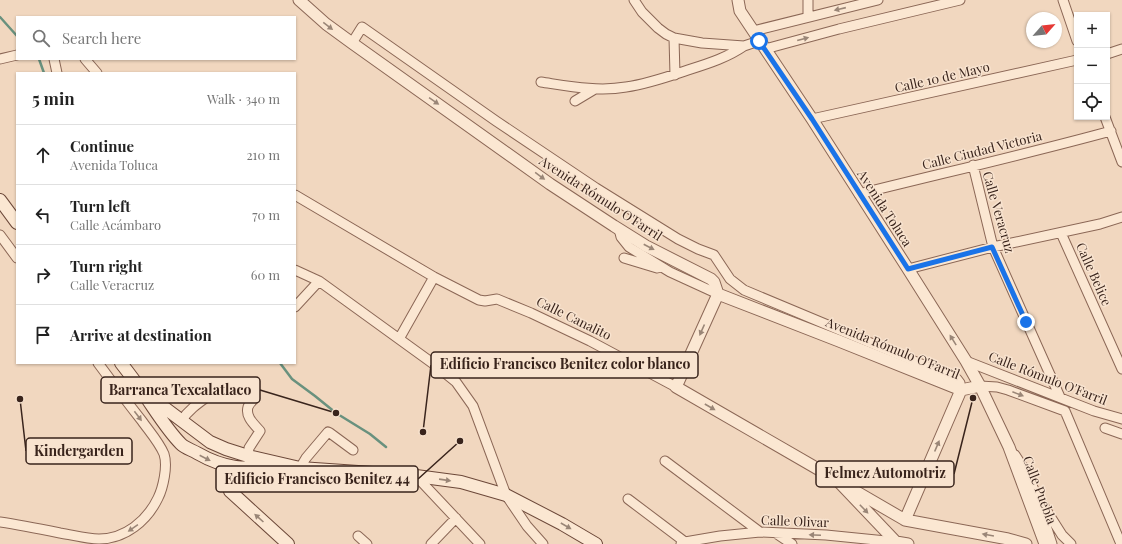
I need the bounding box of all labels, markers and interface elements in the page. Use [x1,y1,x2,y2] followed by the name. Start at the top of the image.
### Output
[834,6,846,12] one-way arrow
[1026,12,1062,48] north arrow
[1074,12,1110,120] map controls
[1074,12,1110,48] button: +
[16,16,296,60] search box
[323,21,334,30] one-way arrow
[30,27,52,49] icon: search
[62,28,141,48] text: Search here
[750,32,768,50] route start
[797,36,809,42] one-way arrow
[1074,48,1110,84] button: −
[893,57,991,96] street label: Calle 10 de Mayo
[1074,84,1110,120] button: locate
[32,87,75,109] text: 5 min
[207,90,280,107] text: Walk · 340 m
[429,97,439,105] one-way arrow
[920,126,1044,173] street label: Calle Ciudad Victoria
[70,136,134,156] text: Continue
[32,144,54,166] icon: ahead
[246,146,280,163] text: 210 m
[536,151,666,244] street label: Avenida Rómulo O'Farril
[70,156,158,173] text: Avenida Toluca
[854,165,917,250] street label: Avenida Toluca
[980,169,1019,255] street label: Calle Veracruz
[535,172,545,180] one-way arrow
[70,196,131,216] text: Turn left
[32,204,54,226] icon: left
[252,206,280,223] text: 70 m
[70,216,161,233] text: Calle Acámbaro
[1073,239,1116,309] street label: Calle Belice
[643,244,655,251] one-way arrow
[70,256,143,276] text: Turn right
[32,264,54,286] icon: right
[251,266,280,283] text: 60 m
[70,276,154,293] text: Calle Veracruz
[534,292,615,343] street label: Calle Canalito
[823,312,963,382] street label: Avenida Rómulo O'Farril
[1017,313,1035,331] route end
[32,324,54,346] icon: arrive
[699,324,705,336] one-way arrow
[70,325,212,345] text: Arrive at destination
[949,335,957,345] one-way arrow
[986,347,1110,408] street label: Calle Rómulo O'Farril
[431,352,698,378] callout: Edificio Francisco Benitez color blanco
[440,354,690,373] text: Edificio Francisco Benitez color blanco
[101,377,260,403] callout: Barranca Texcalatlaco
[109,380,251,399] text: Barranca Texcalatlaco
[1012,391,1024,397] one-way arrow
[704,403,716,410] one-way arrow
[134,411,142,422] one-way arrow
[26,438,132,464] callout: Kindergarden
[934,440,940,451] one-way arrow
[34,441,124,460] text: Kindergarden
[1020,453,1061,527] street label: Calle Puebla
[200,454,211,461] one-way arrow
[816,461,954,487] callout: Felmez Automotriz
[824,463,946,482] text: Felmez Automotriz
[216,466,418,492] callout: Edificio Francisco Benitez 44
[224,469,410,488] text: Edificio Francisco Benitez 44
[439,477,451,483] one-way arrow
[859,504,869,514] one-way arrow
[761,511,830,530] street label: Calle Olivar
[254,513,265,522] one-way arrow
[560,523,572,530] one-way arrow
[128,524,138,532] one-way arrow
[808,532,821,538] one-way arrow
[982,532,994,538] one-way arrow

